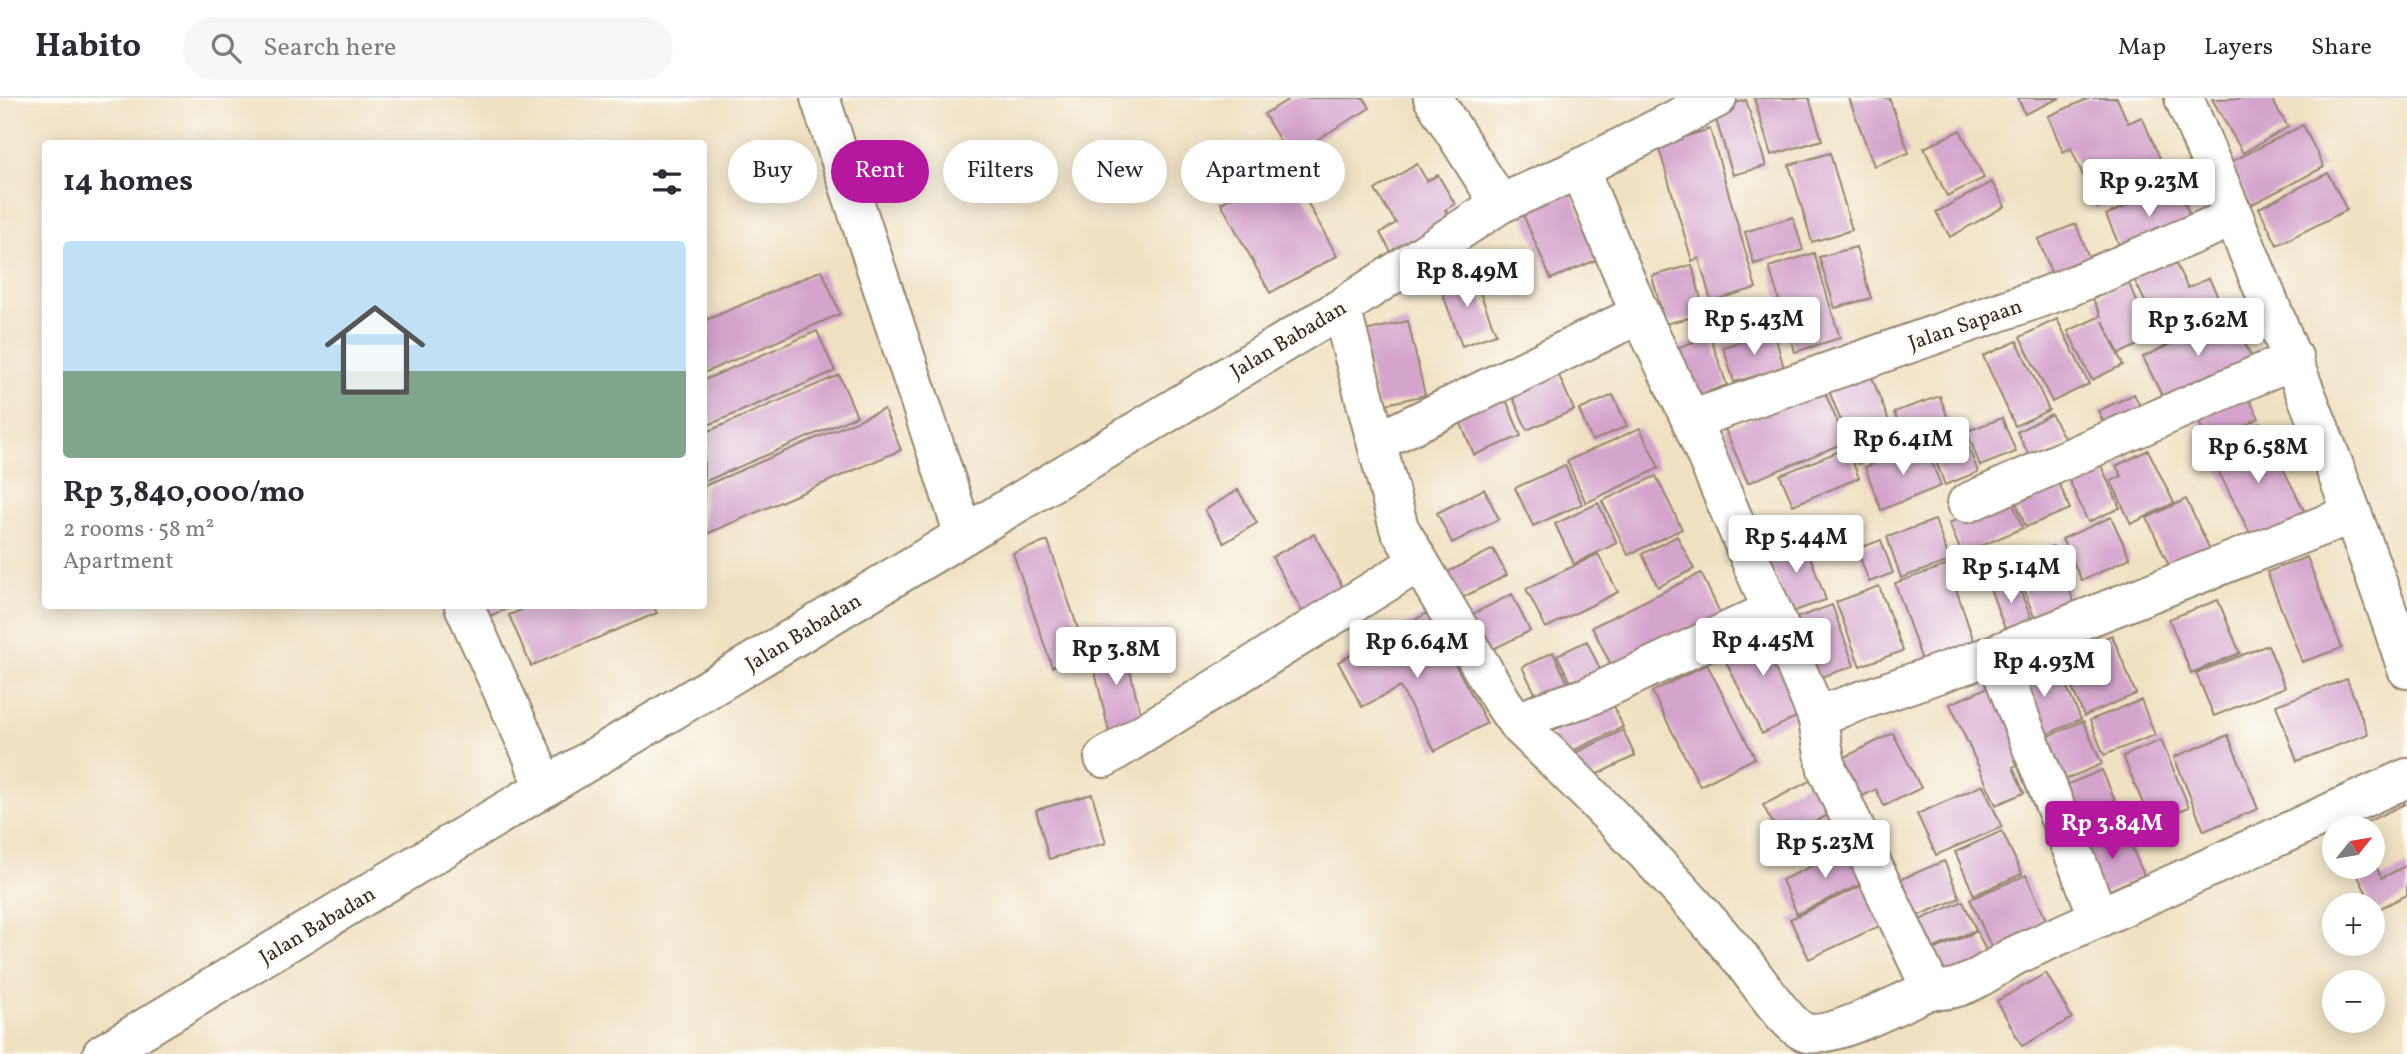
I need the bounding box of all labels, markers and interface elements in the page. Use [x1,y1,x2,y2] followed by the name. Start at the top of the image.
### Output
[183,17,673,80] search box
[35,25,141,71] text: Habito
[207,29,245,67] icon: search
[263,30,396,66] text: Search here
[2118,31,2166,65] text: Map
[2204,31,2273,65] text: Layers
[2311,31,2372,65] text: Share
[728,140,817,203] chip: Buy
[831,140,929,203] chip: Rent
[943,140,1058,203] chip: Filters
[1072,140,1167,203] chip: New
[1181,140,1345,203] chip: Apartment
[2077,159,2221,219] pin: Rp 9.23M
[63,161,193,203] text: 14 homes
[648,163,686,201] icon: filters
[2099,166,2199,198] text: Rp 9.23M
[1395,250,1539,309] pin: Rp 8.49M
[1416,256,1518,288] text: Rp 8.49M
[312,287,438,413] icon: home
[1905,292,2026,358] street label: Jalan Sapaan
[1225,294,1352,386] street label: Jalan Babadan
[1682,298,1826,357] pin: Rp 5.43M
[2126,299,2270,358] pin: Rp 3.62M
[1704,304,1804,336] text: Rp 5.43M
[2148,305,2248,337] text: Rp 3.62M
[1831,418,1975,477] pin: Rp 6.41M
[1853,424,1953,456] text: Rp 6.41M
[2186,426,2330,485] pin: Rp 6.58M
[2208,432,2308,464] text: Rp 6.58M
[63,472,305,514] text: Rp 3,840,000/mo
[63,514,214,546] text: 2 rooms · 58 m²
[1724,516,1868,575] pin: Rp 5.44M
[1745,522,1847,554] text: Rp 5.44M
[63,546,174,578] text: Apartment
[1939,546,2083,605] pin: Rp 5.14M
[1962,552,2060,584] text: Rp 5.14M
[740,587,867,679] street label: Jalan Babadan
[1691,618,1835,678] pin: Rp 4.45M
[1345,620,1489,680] pin: Rp 6.64M
[1712,625,1814,657] text: Rp 4.45M
[1366,627,1468,659] text: Rp 6.64M
[1051,628,1181,687] pin: Rp 3.8M
[1072,634,1160,666] text: Rp 3.8M
[1972,640,2116,699] pin: Rp 4.93M
[1993,646,2095,678] text: Rp 4.93M
[2040,802,2184,861] pin: Rp 3.84M
[2061,808,2163,840] text: Rp 3.84M
[2322,816,2385,878] north arrow
[2322,816,2385,1033] map controls
[1753,820,1897,880] pin: Rp 5.23M
[1776,827,1874,859] text: Rp 5.23M
[254,880,381,972] street label: Jalan Babadan
[2322,893,2385,956] button: +
[2322,970,2385,1033] button: −

